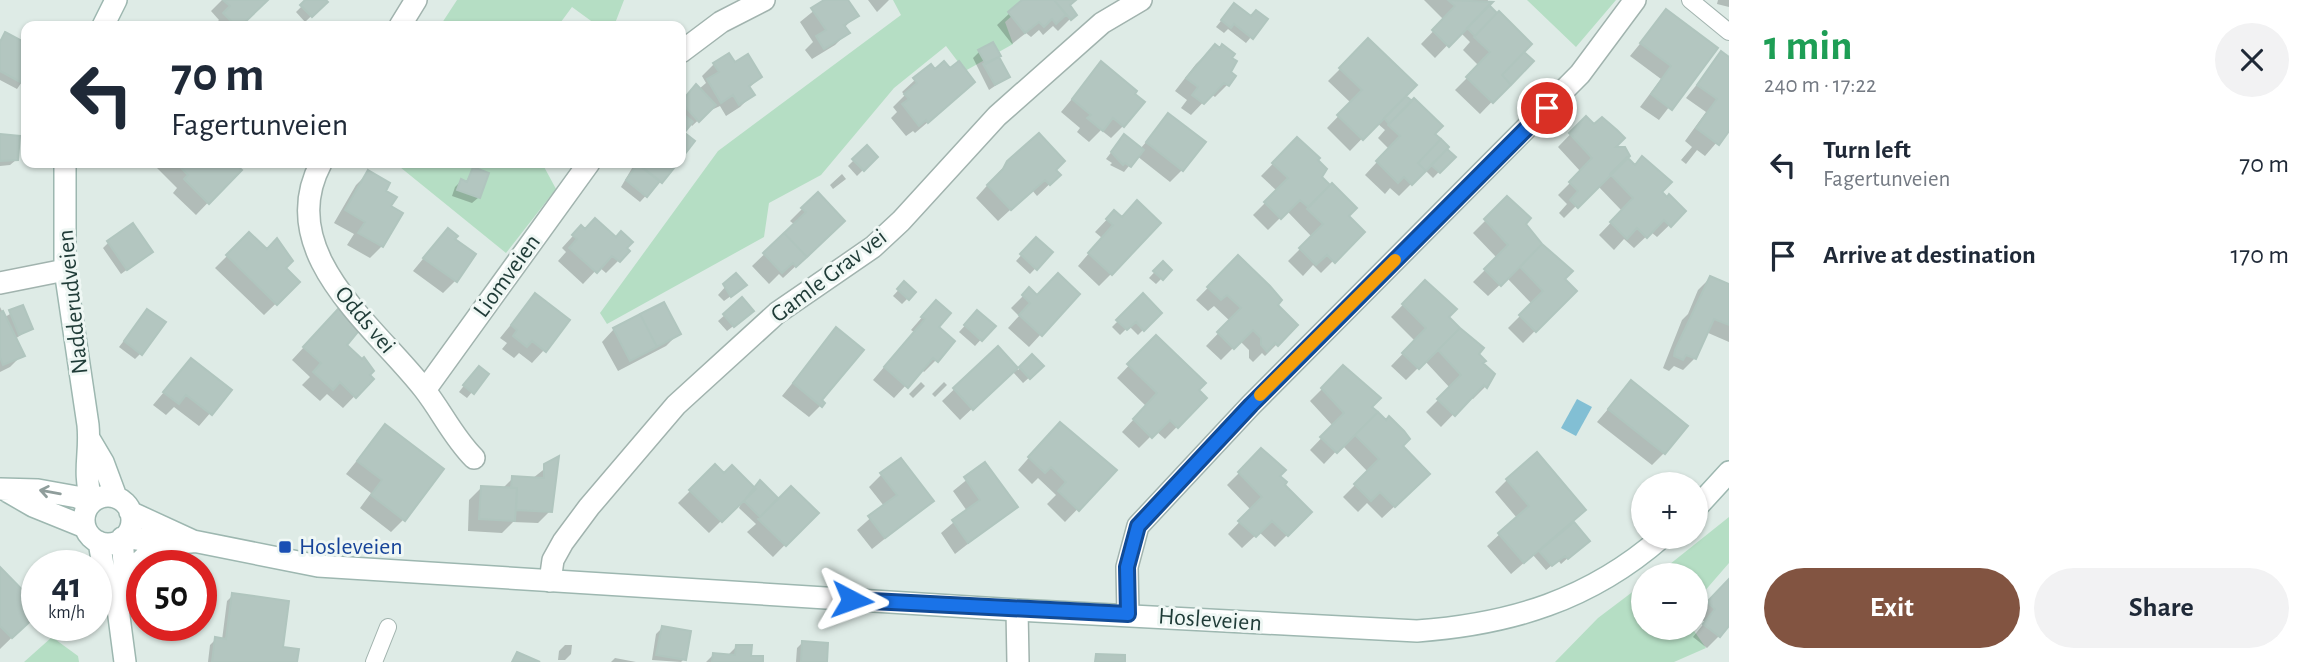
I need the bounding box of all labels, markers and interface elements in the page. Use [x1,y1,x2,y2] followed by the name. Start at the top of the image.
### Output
[2215,23,2289,97] button: close
[1764,25,1853,67] text: 1 min
[56,49,147,140] icon: left
[171,51,265,100] text: 70 m
[1764,74,1876,97] text: 240 m · 17:22
[1517,78,1577,138] pin
[1528,89,1566,127] icon: arrive
[171,109,348,141] text: Fagertunveien
[1823,137,1911,163] text: Turn left
[1764,146,1802,184] icon: left
[2239,151,2289,177] text: 70 m
[1823,168,1951,191] text: Fagertunveien
[767,225,891,327] street label: Gamle Grav vei
[53,228,93,376] street label: Nadderudveien
[469,230,545,322] street label: Liomveien
[1764,237,1802,275] icon: arrive
[1823,242,2036,268] text: Arrive at destination
[2230,242,2289,268] text: 170 m
[330,282,400,358] street label: Odds vei
[1631,472,1708,640] map controls
[1631,472,1708,549] button: +
[39,485,61,498] one-way arrow
[299,535,403,559] place label: Hosleveien
[277,539,293,555] marker: Hosleveien
[126,550,217,641] speed limit sign: 50
[815,563,889,637] position arrow
[1631,563,1708,640] button: −
[1764,568,2020,648] button: Exit
[2034,568,2289,648] button: Share
[51,569,82,604] text: 41
[48,604,85,622] text: km/h
[1157,604,1263,636] street label: Hosleveien

